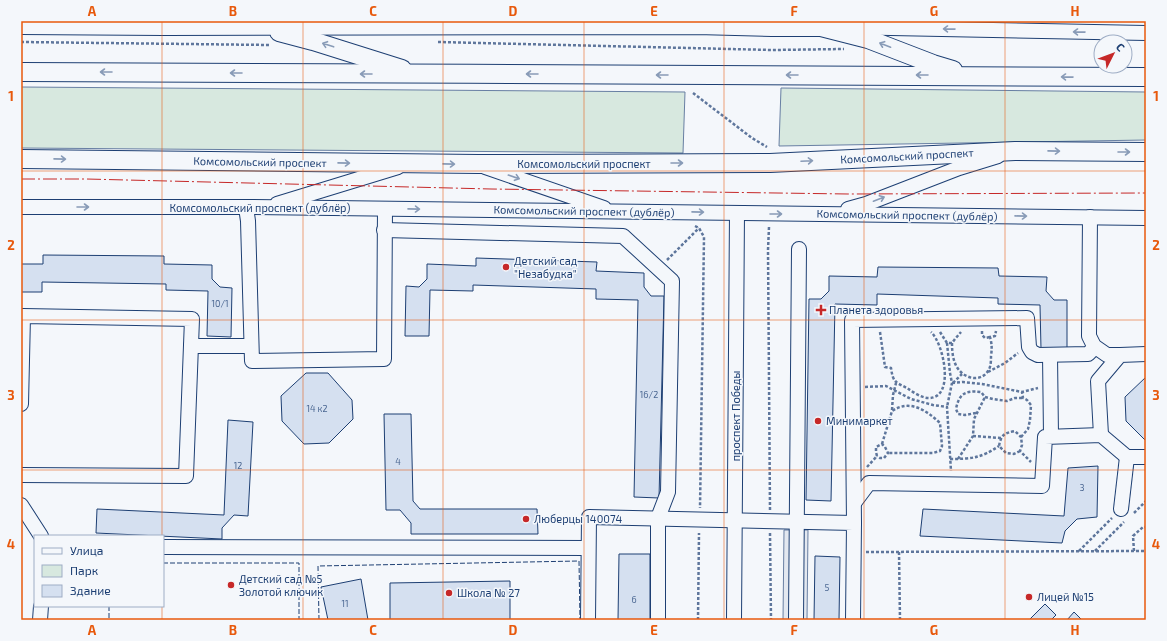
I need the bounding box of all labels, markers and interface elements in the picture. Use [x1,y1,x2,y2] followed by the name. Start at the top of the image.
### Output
[88,3,97,19] text: A
[229,3,237,19] text: B
[369,3,377,19] text: C
[509,3,518,19] text: D
[650,3,658,19] text: E
[790,3,798,19] text: F
[930,3,938,19] text: G
[1071,3,1080,19] text: H
[943,26,956,33] one-way arrow
[1073,28,1086,36] one-way arrow
[1093,34,1133,74] north arrow
[1114,40,1128,54] text: С
[322,41,335,48] one-way arrow
[879,41,891,49] one-way arrow
[100,68,113,76] one-way arrow
[230,69,243,77] one-way arrow
[360,70,373,78] one-way arrow
[526,70,539,78] one-way arrow
[656,71,669,79] one-way arrow
[786,71,799,79] one-way arrow
[916,72,929,79] one-way arrow
[1061,73,1074,81] one-way arrow
[8,88,14,104] text: 1
[1153,88,1159,104] text: 1
[840,145,975,165] street label: Комсомольский проспект
[1047,147,1060,155] one-way arrow
[1117,148,1130,156] one-way arrow
[193,154,327,169] street label: Комсомольский проспект
[53,155,66,163] one-way arrow
[517,157,651,170] street label: Комсомольский проспект
[800,158,813,165] one-way arrow
[337,159,350,167] one-way arrow
[670,159,683,167] one-way arrow
[442,160,455,168] one-way arrow
[508,174,521,181] one-way arrow
[873,195,885,203] one-way arrow
[170,201,351,215] street label: Комсомольский проспект (дублёр)
[493,202,675,220] street label: Комсомольский проспект (дублёр)
[76,203,89,211] one-way arrow
[407,205,420,213] one-way arrow
[816,206,998,224] street label: Комсомольский проспект (дублёр)
[691,209,704,216] one-way arrow
[769,210,782,218] one-way arrow
[1014,212,1027,220] one-way arrow
[7,237,15,253] text: 2
[1152,237,1160,253] text: 2
[514,254,578,281] place label: Детский сад "Незабудка"
[501,262,511,272] marker: Детский сад "Незабудка"
[211,298,229,309] house number: 10/1
[829,303,923,316] place label: Планета здоровья
[816,305,826,315] marker: Планета здоровья
[729,371,742,461] street label: проспект Победы
[7,387,15,403] text: 3
[1152,387,1160,403] text: 3
[640,389,658,400] house number: 16/2
[306,403,328,414] house number: 14 к2
[826,414,893,427] place label: Минимаркет
[813,416,823,426] marker: Минимаркет
[395,456,401,467] house number: 4
[234,460,242,471] house number: 12
[1079,482,1085,493] house number: 3
[534,512,623,525] place label: Люберцы 140074
[521,514,531,524] marker: Люберцы 140074
[34,535,164,607] legend
[7,536,15,552] text: 4
[1152,536,1160,552] text: 4
[70,543,103,557] text: Улица
[70,563,99,577] text: Парк
[239,572,323,598] place label: Детский сад №5 Золотой ключик
[226,580,236,590] marker: Детский сад №5 Золотой ключик
[825,582,830,593] house number: 5
[70,583,111,597] text: Здание
[457,586,520,599] place label: Школа № 27
[444,588,454,598] marker: Школа № 27
[1037,590,1094,603] place label: Лицей №15
[1024,592,1034,602] marker: Лицей №15
[631,594,637,605] house number: 6
[341,598,349,609] house number: 11
[88,622,97,638] text: A
[229,622,237,638] text: B
[369,622,377,638] text: C
[509,622,518,638] text: D
[650,622,658,638] text: E
[790,622,798,638] text: F
[930,622,938,638] text: G
[1071,622,1080,638] text: H

